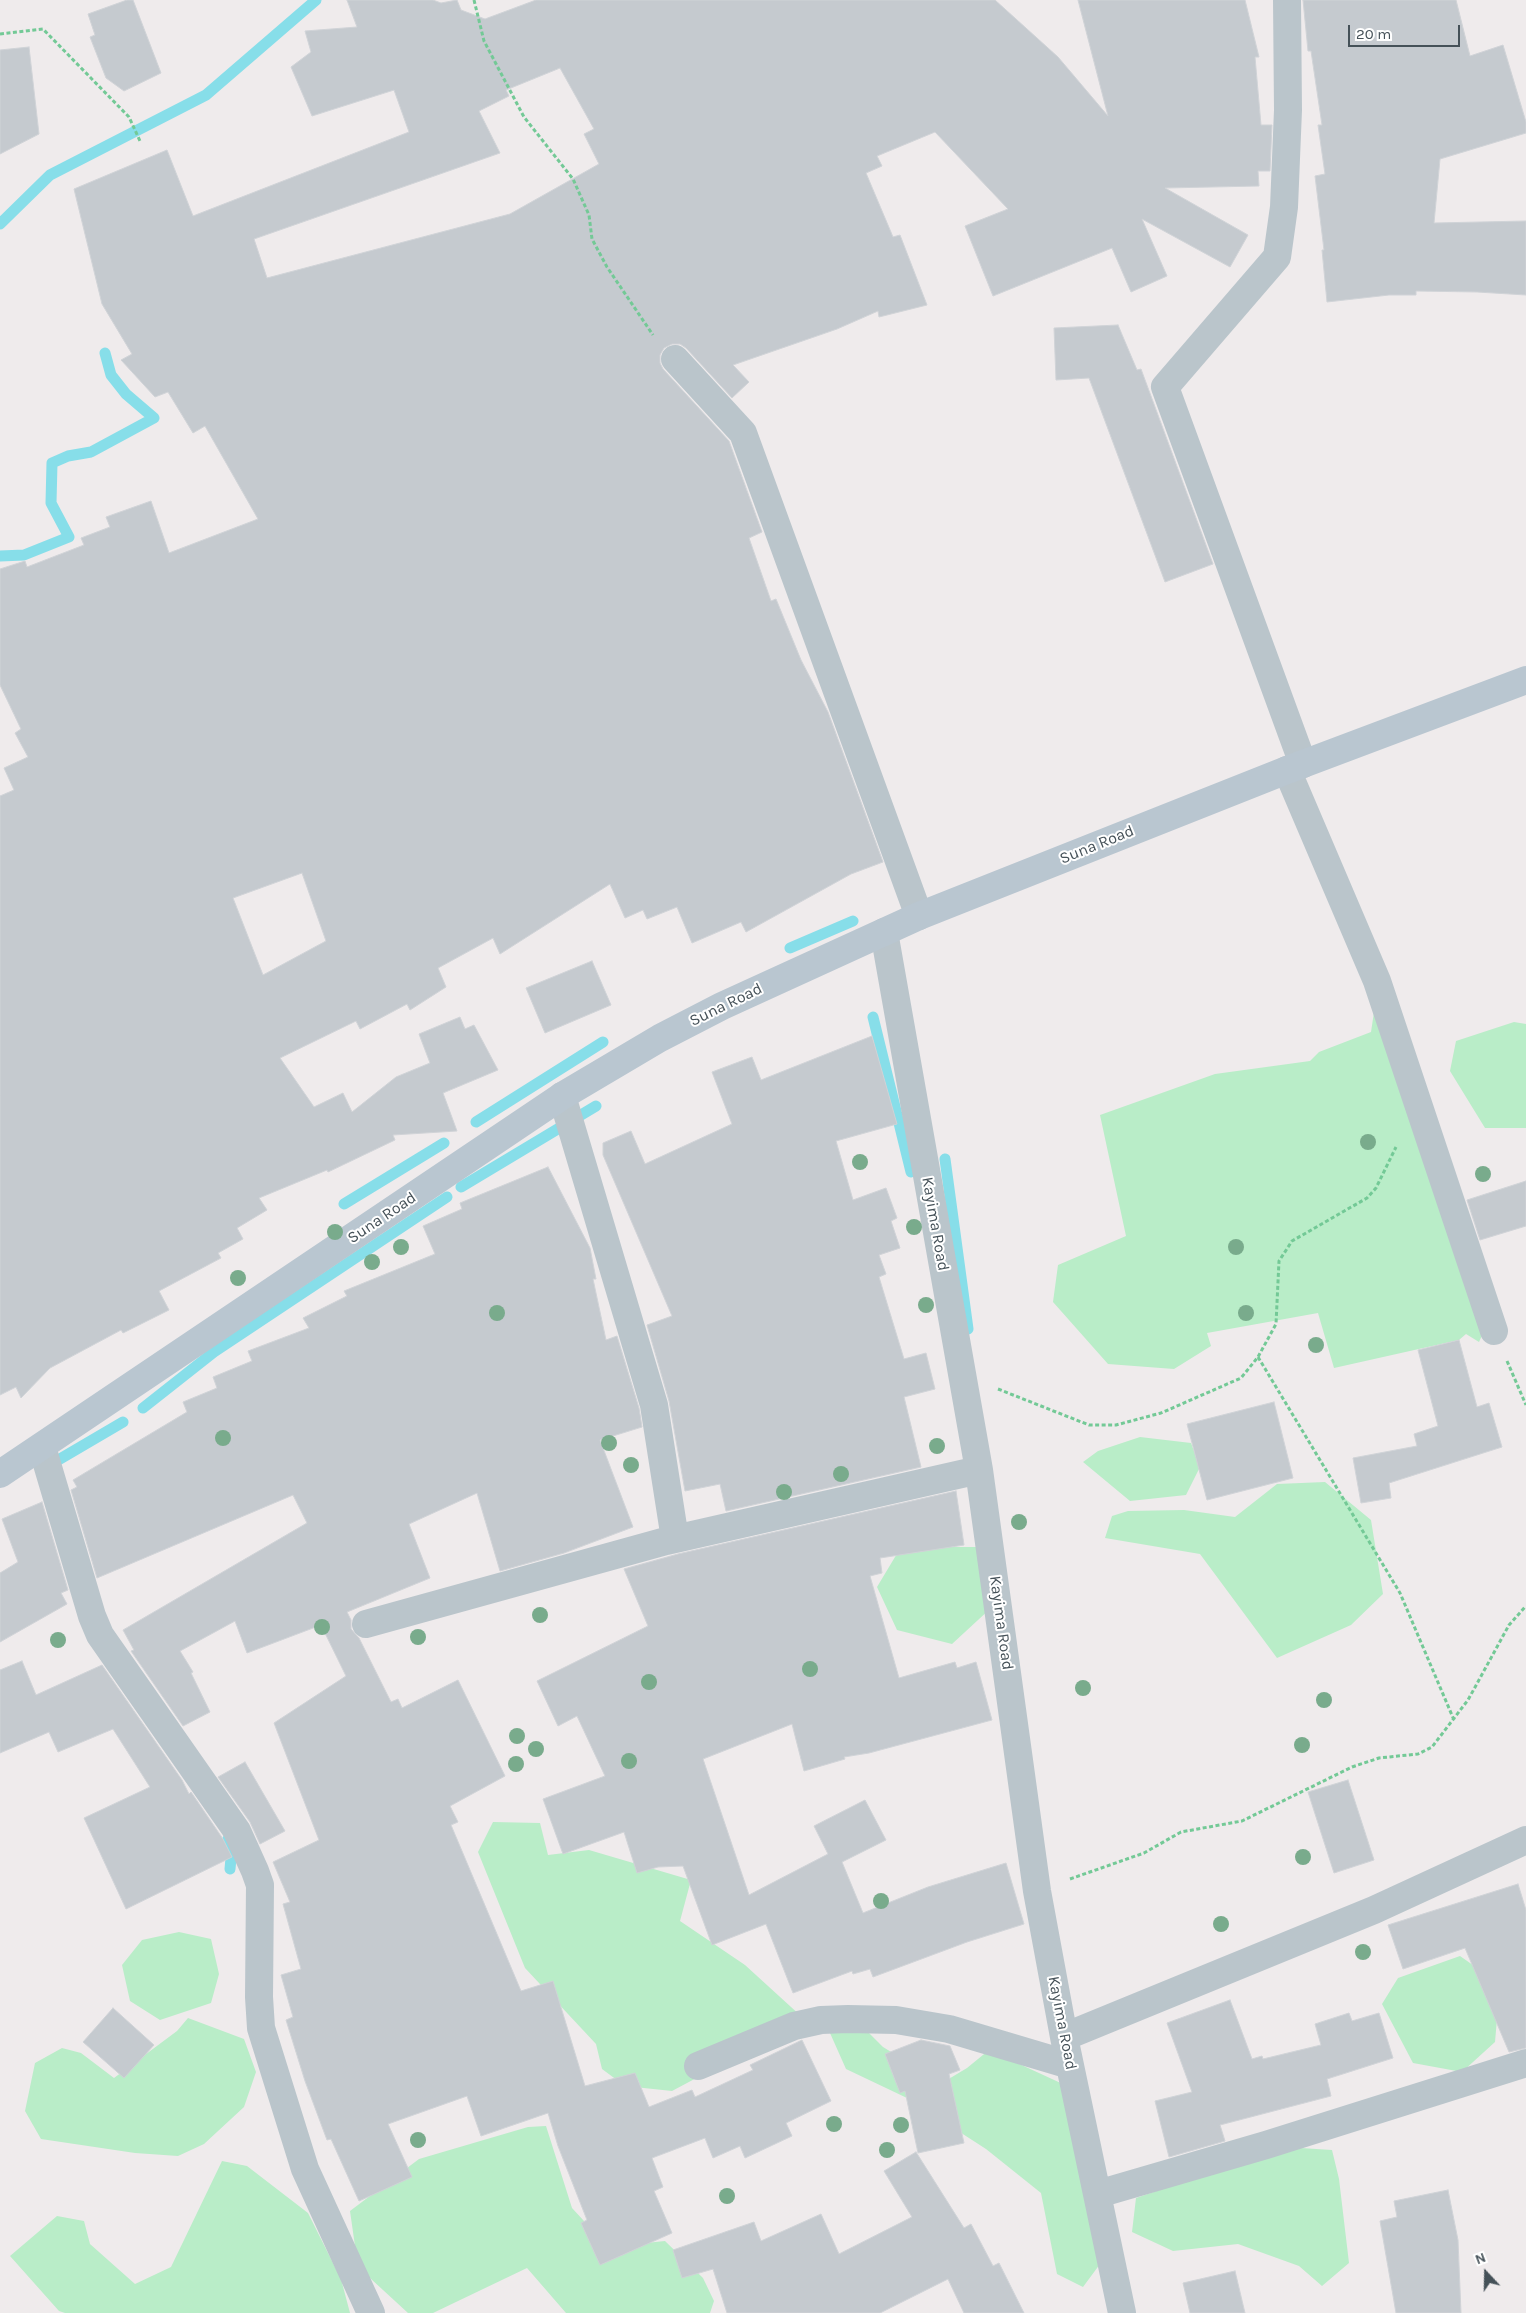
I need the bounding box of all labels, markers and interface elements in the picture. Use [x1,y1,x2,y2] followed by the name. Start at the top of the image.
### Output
[1351,15,1464,47] scale bar
[1356,25,1391,43] text: 20 m
[1057,821,1137,869] street label: Suna Road
[687,979,765,1031] street label: Suna Road
[917,1175,953,1273] street label: Kayima Road
[344,1188,420,1248] street label: Suna Road
[985,1575,1017,1671] street label: Kayima Road
[1043,1974,1081,2072] street label: Kayima Road
[1461,2248,1511,2298] north arrow
[1473,2249,1488,2268] text: N

